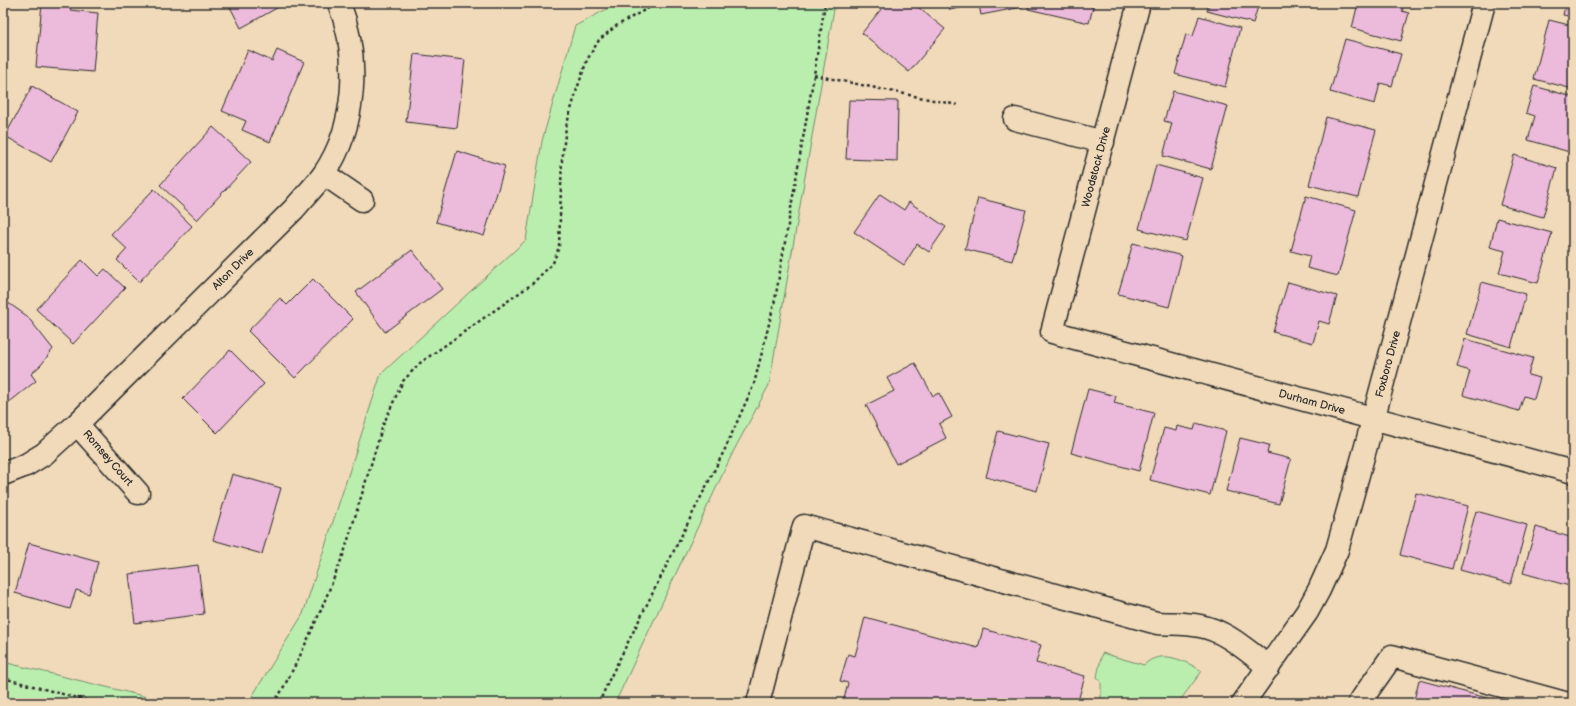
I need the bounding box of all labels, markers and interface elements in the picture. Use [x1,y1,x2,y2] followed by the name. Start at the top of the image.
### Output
[1079,125,1113,209] street label: Woodstock Drive
[209,245,257,293] street label: Alton Drive
[1373,329,1403,399] street label: Foxboro Drive
[1277,387,1347,417] street label: Durham Drive
[80,427,136,489] street label: Romsey Court

